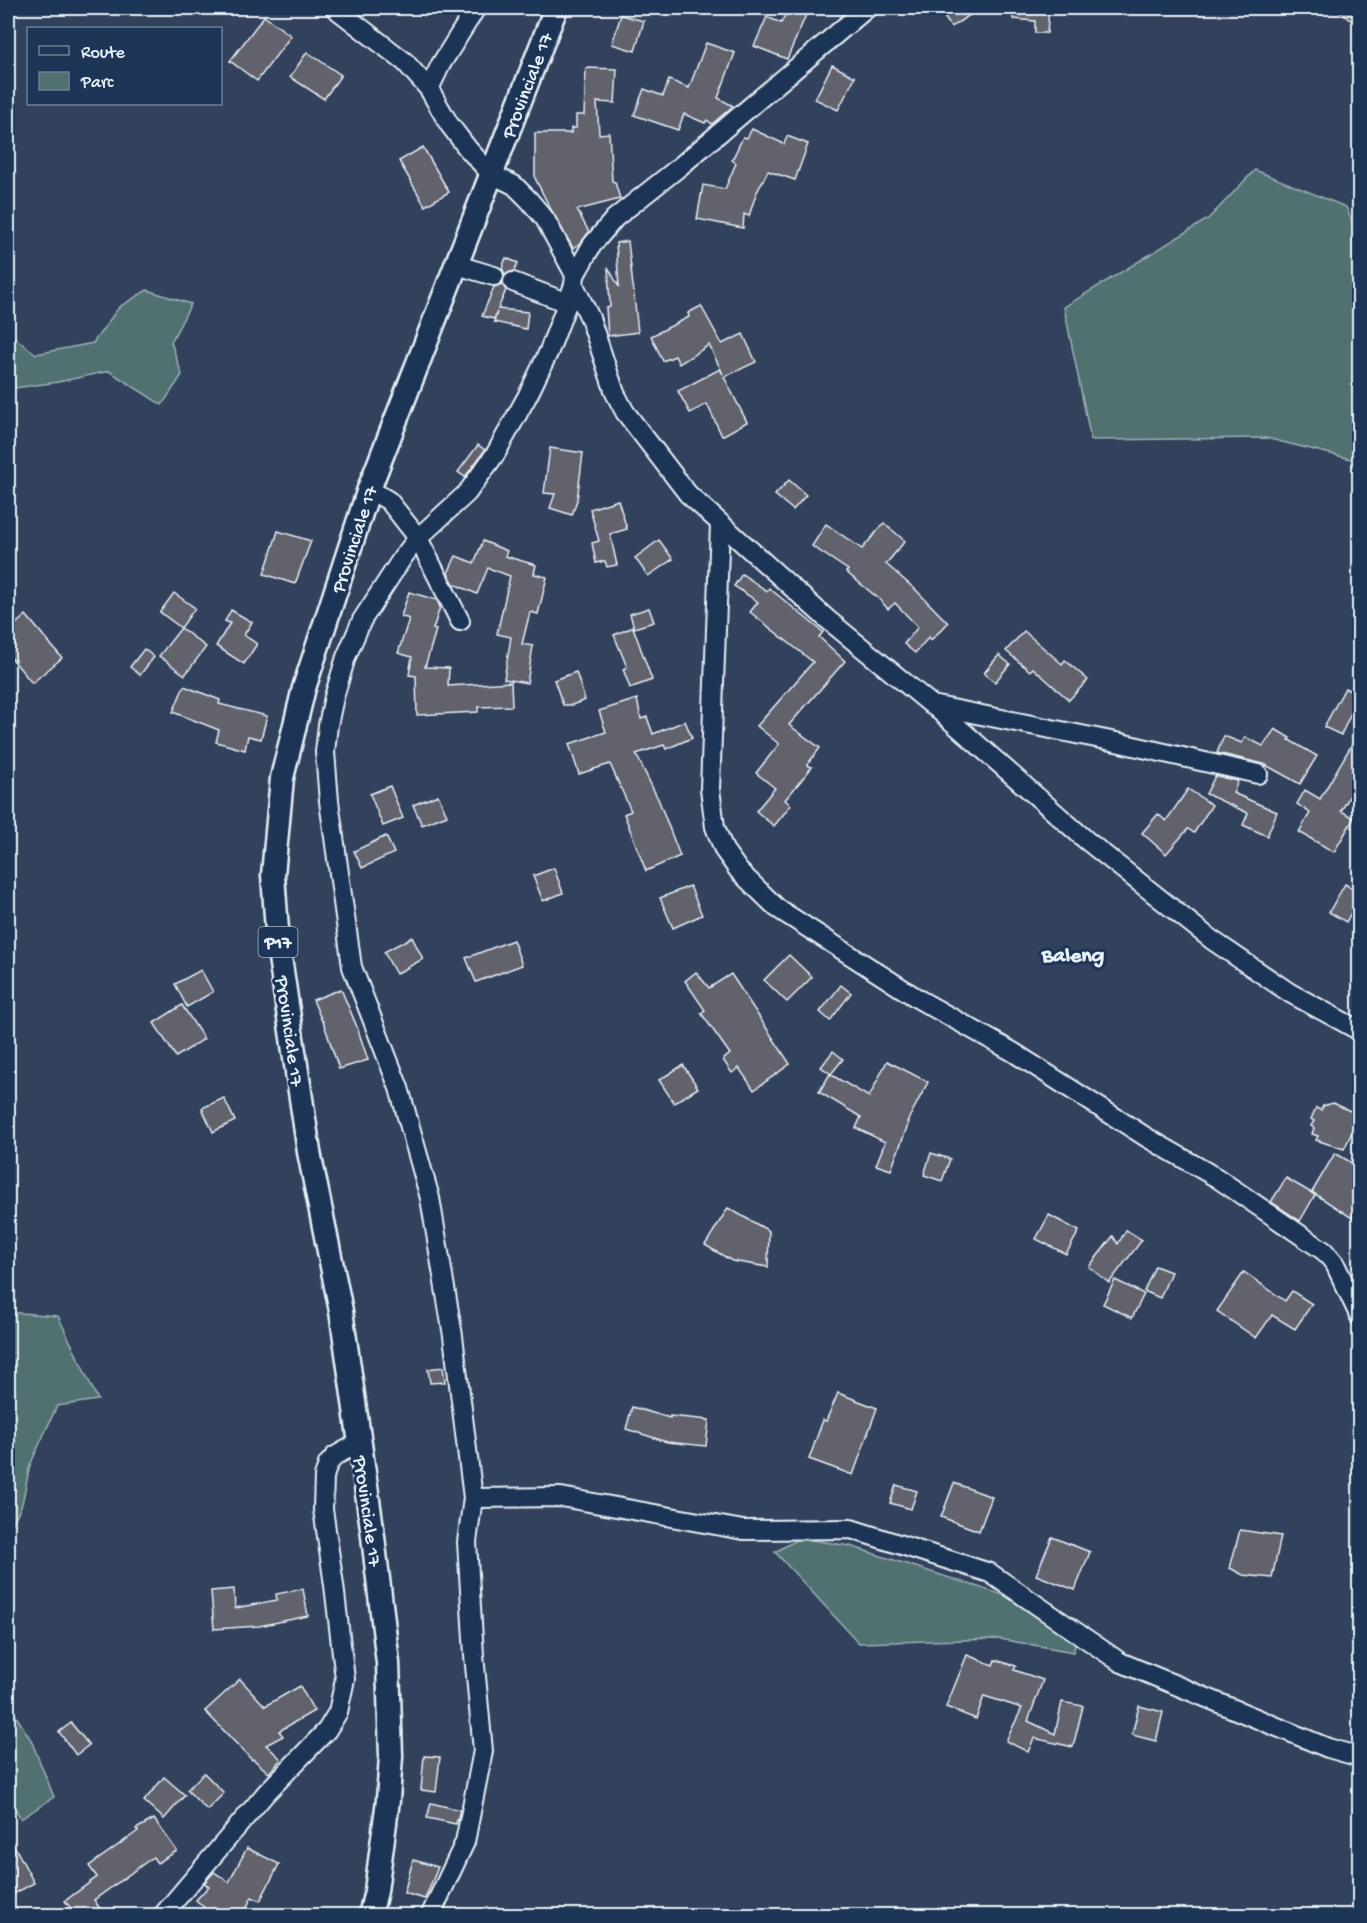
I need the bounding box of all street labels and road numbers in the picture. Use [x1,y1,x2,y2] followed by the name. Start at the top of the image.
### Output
[498,30,560,143] street label: Provinciale 17
[328,483,385,598] street label: Provinciale 17
[258,927,298,957] road number: P17
[268,974,307,1089] street label: Provinciale 17
[346,1454,385,1569] street label: Provinciale 17

